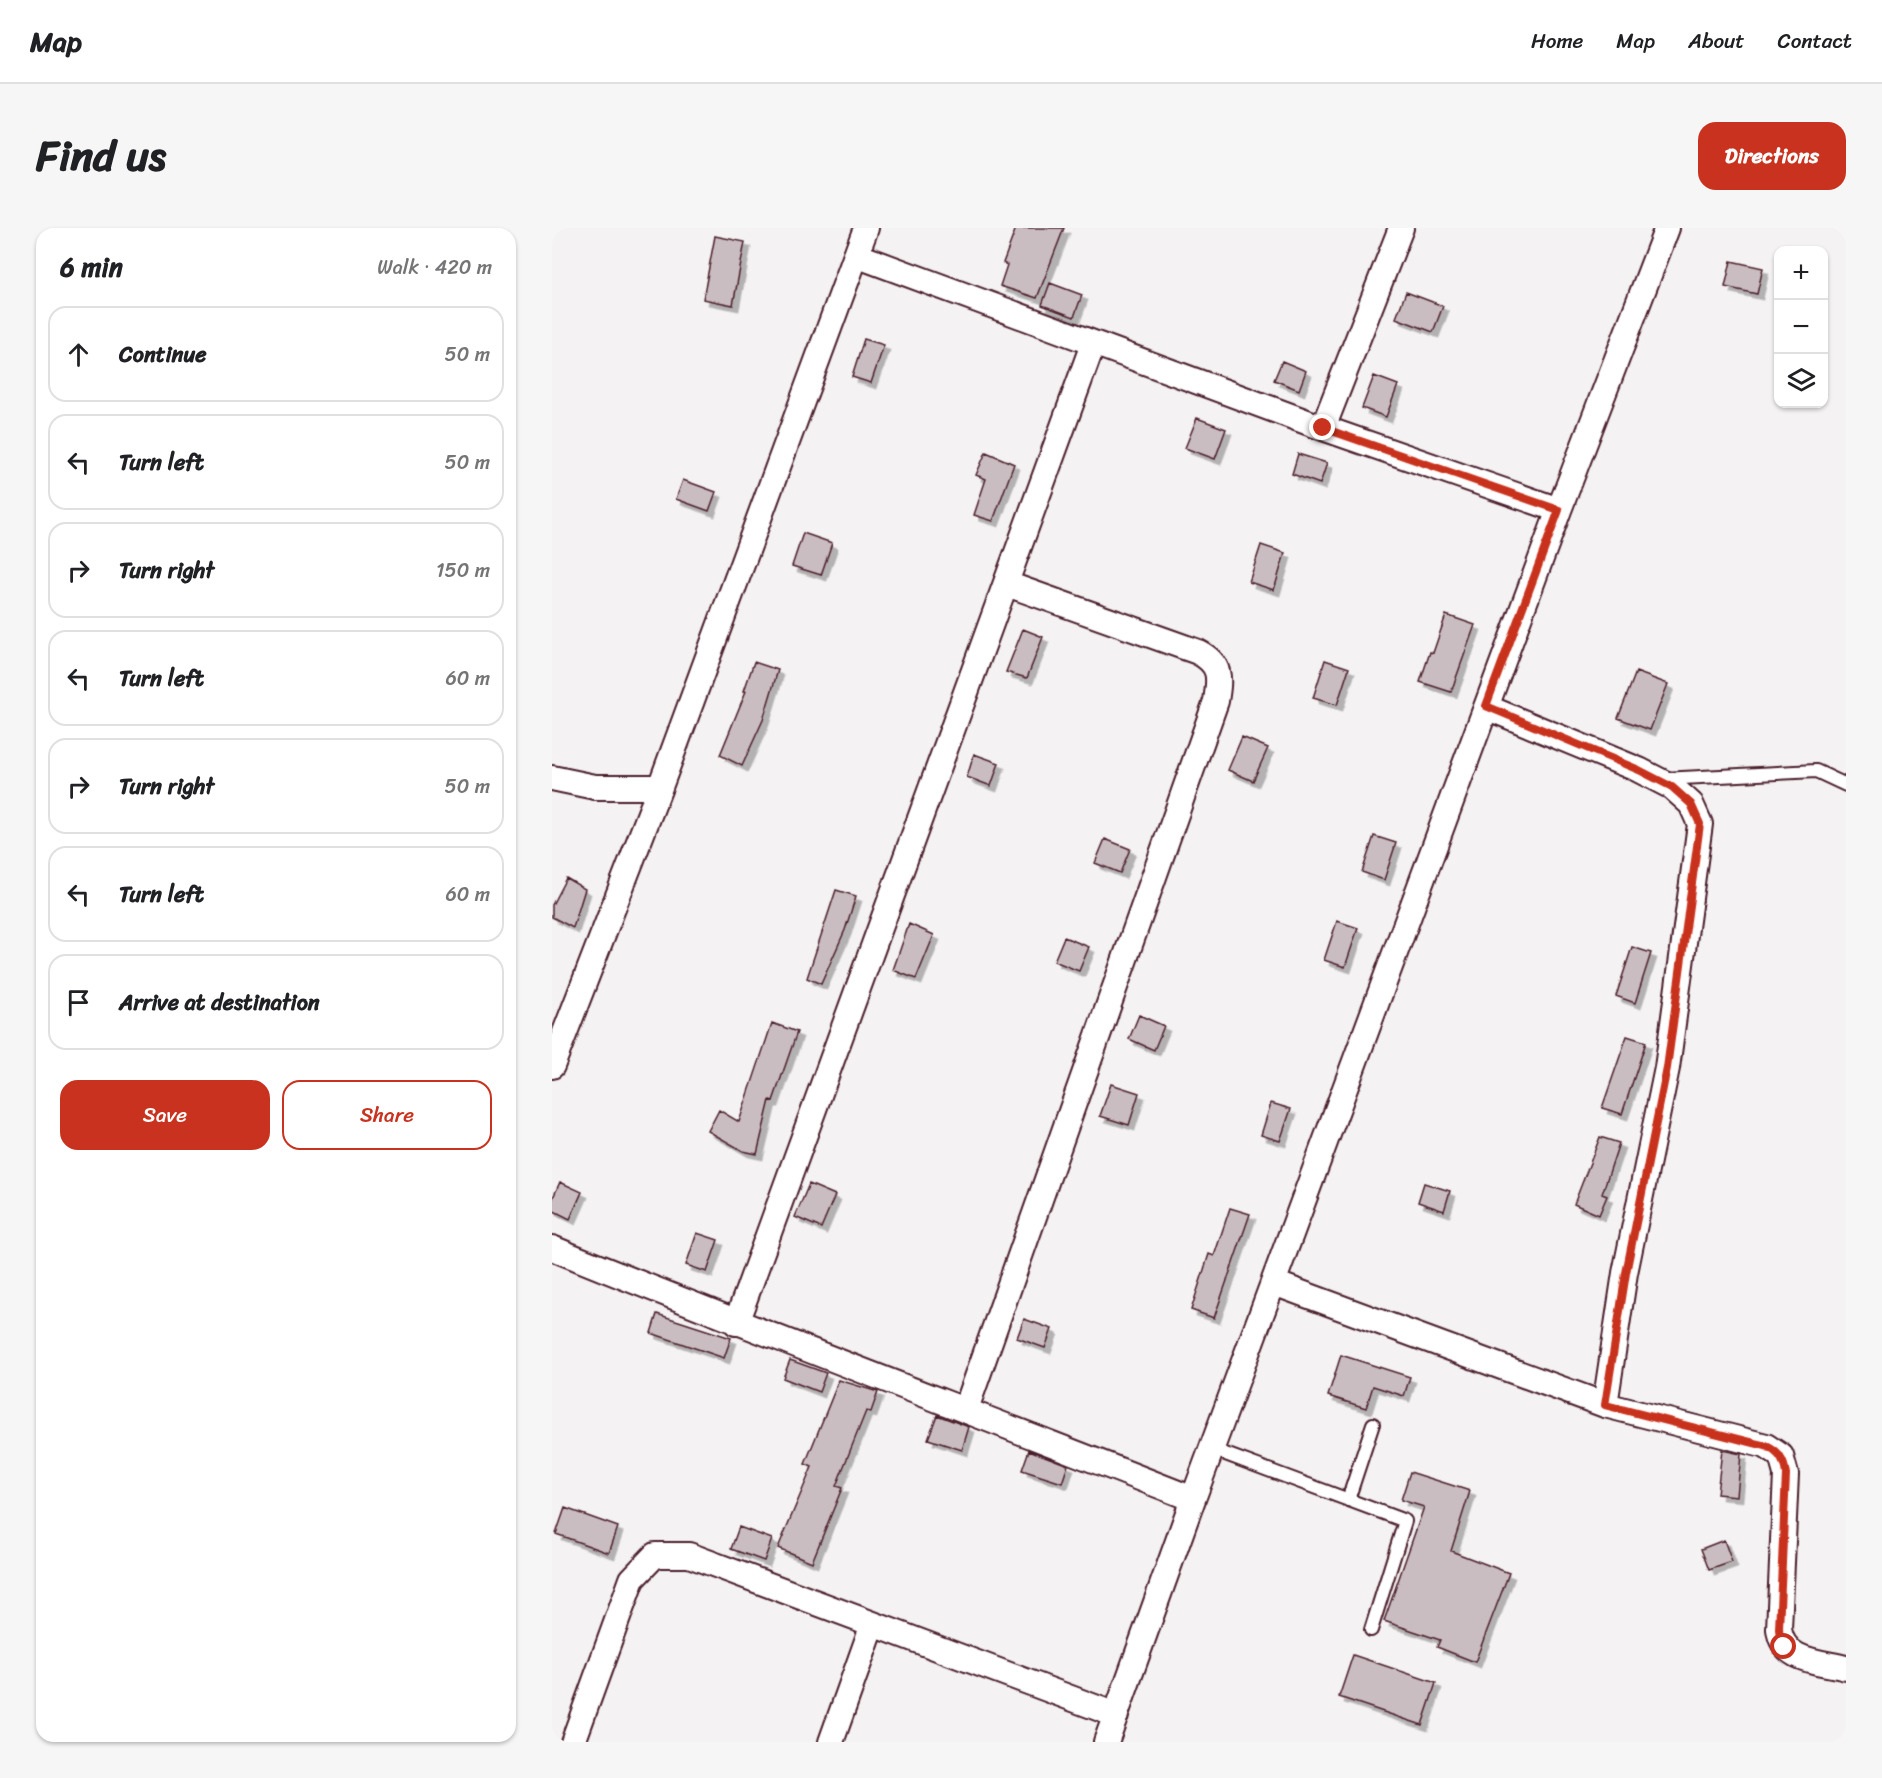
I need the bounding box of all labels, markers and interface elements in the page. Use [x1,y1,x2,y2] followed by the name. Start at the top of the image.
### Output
[30,17,82,66] text: Map
[1531,22,1583,60] text: Home
[1616,22,1655,60] text: Map
[1688,22,1745,60] text: About
[1778,22,1852,60] text: Contact
[36,119,166,193] text: Find us
[1698,122,1846,190] button: Directions
[60,244,123,290] text: 6 min
[1774,246,1828,408] map controls
[1774,246,1828,300] button: +
[377,250,492,285] text: Walk · 420 m
[1774,300,1828,354] button: −
[119,335,207,374] text: Continue
[445,337,490,372] text: 50 m
[62,338,95,371] icon: ahead
[1774,354,1828,408] button: layers
[1309,414,1335,440] route end
[119,443,204,482] text: Turn left
[445,445,490,480] text: 50 m
[62,446,95,479] icon: left
[119,551,214,590] text: Turn right
[436,553,490,588] text: 150 m
[62,554,95,587] icon: right
[119,659,204,698] text: Turn left
[445,661,490,696] text: 60 m
[62,662,95,695] icon: left
[119,767,214,806] text: Turn right
[445,769,490,804] text: 50 m
[62,770,95,803] icon: right
[119,875,204,914] text: Turn left
[445,877,490,912] text: 60 m
[62,878,95,911] icon: left
[119,983,320,1022] text: Arrive at destination
[62,986,95,1019] icon: arrive
[60,1080,270,1150] button: Save
[282,1080,492,1150] button: Share
[1770,1633,1796,1659] route start

